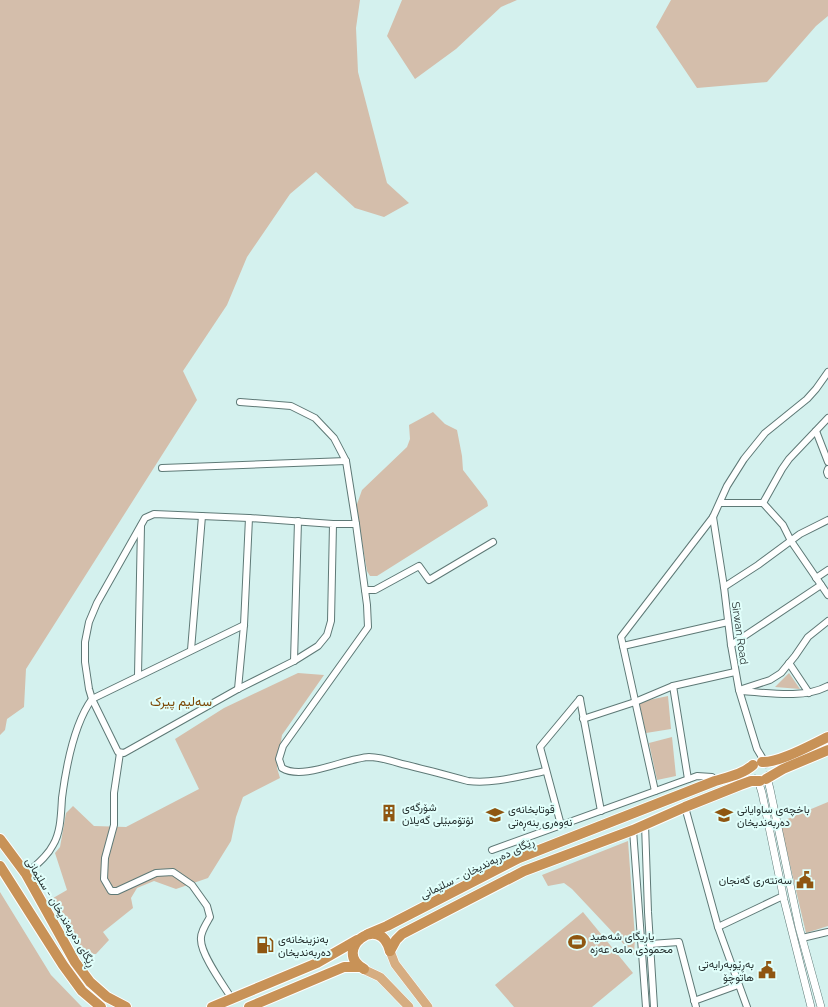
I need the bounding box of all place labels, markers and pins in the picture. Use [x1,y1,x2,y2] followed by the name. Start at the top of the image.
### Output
[402,801,474,827] place label: شۆرگه‌ى ئۆتۆمبێلى گه‌یلان
[379,803,399,823] building icon: شۆرگه‌ى ئۆتۆمبێلى گه‌یلان
[508,803,572,831] place label: قوتابخانەی نەوەری بنەڕەتی
[737,803,810,829] place label: باخچەی ساوایانی دەربەندیخان
[485,805,505,825] school or university icon: قوتابخانەی نەوەری بنەڕەتی
[714,805,734,825] school or university icon: باخچەی ساوایانی دەربەندیخان
[795,870,815,890] public building icon: سەنتەری گەنجان
[719,874,792,887] place label: سەنتەری گەنجان
[590,930,673,956] place label: یاریگاى شه‌هید محمودى مامه‌ عه‌زه
[567,932,587,952] sports icon: یاریگاى شه‌هید محمودى مامه‌ عه‌زه
[278,933,331,959] place label: بەنزینخانەی دەربەندیخان
[255,935,275,955] fuel station icon: بەنزینخانەی دەربەندیخان
[698,958,754,985] place label: بەڕێوبەرایەتی هاتوچۆ
[757,960,777,980] public building icon: بەڕێوبەرایەتی هاتوچۆ

